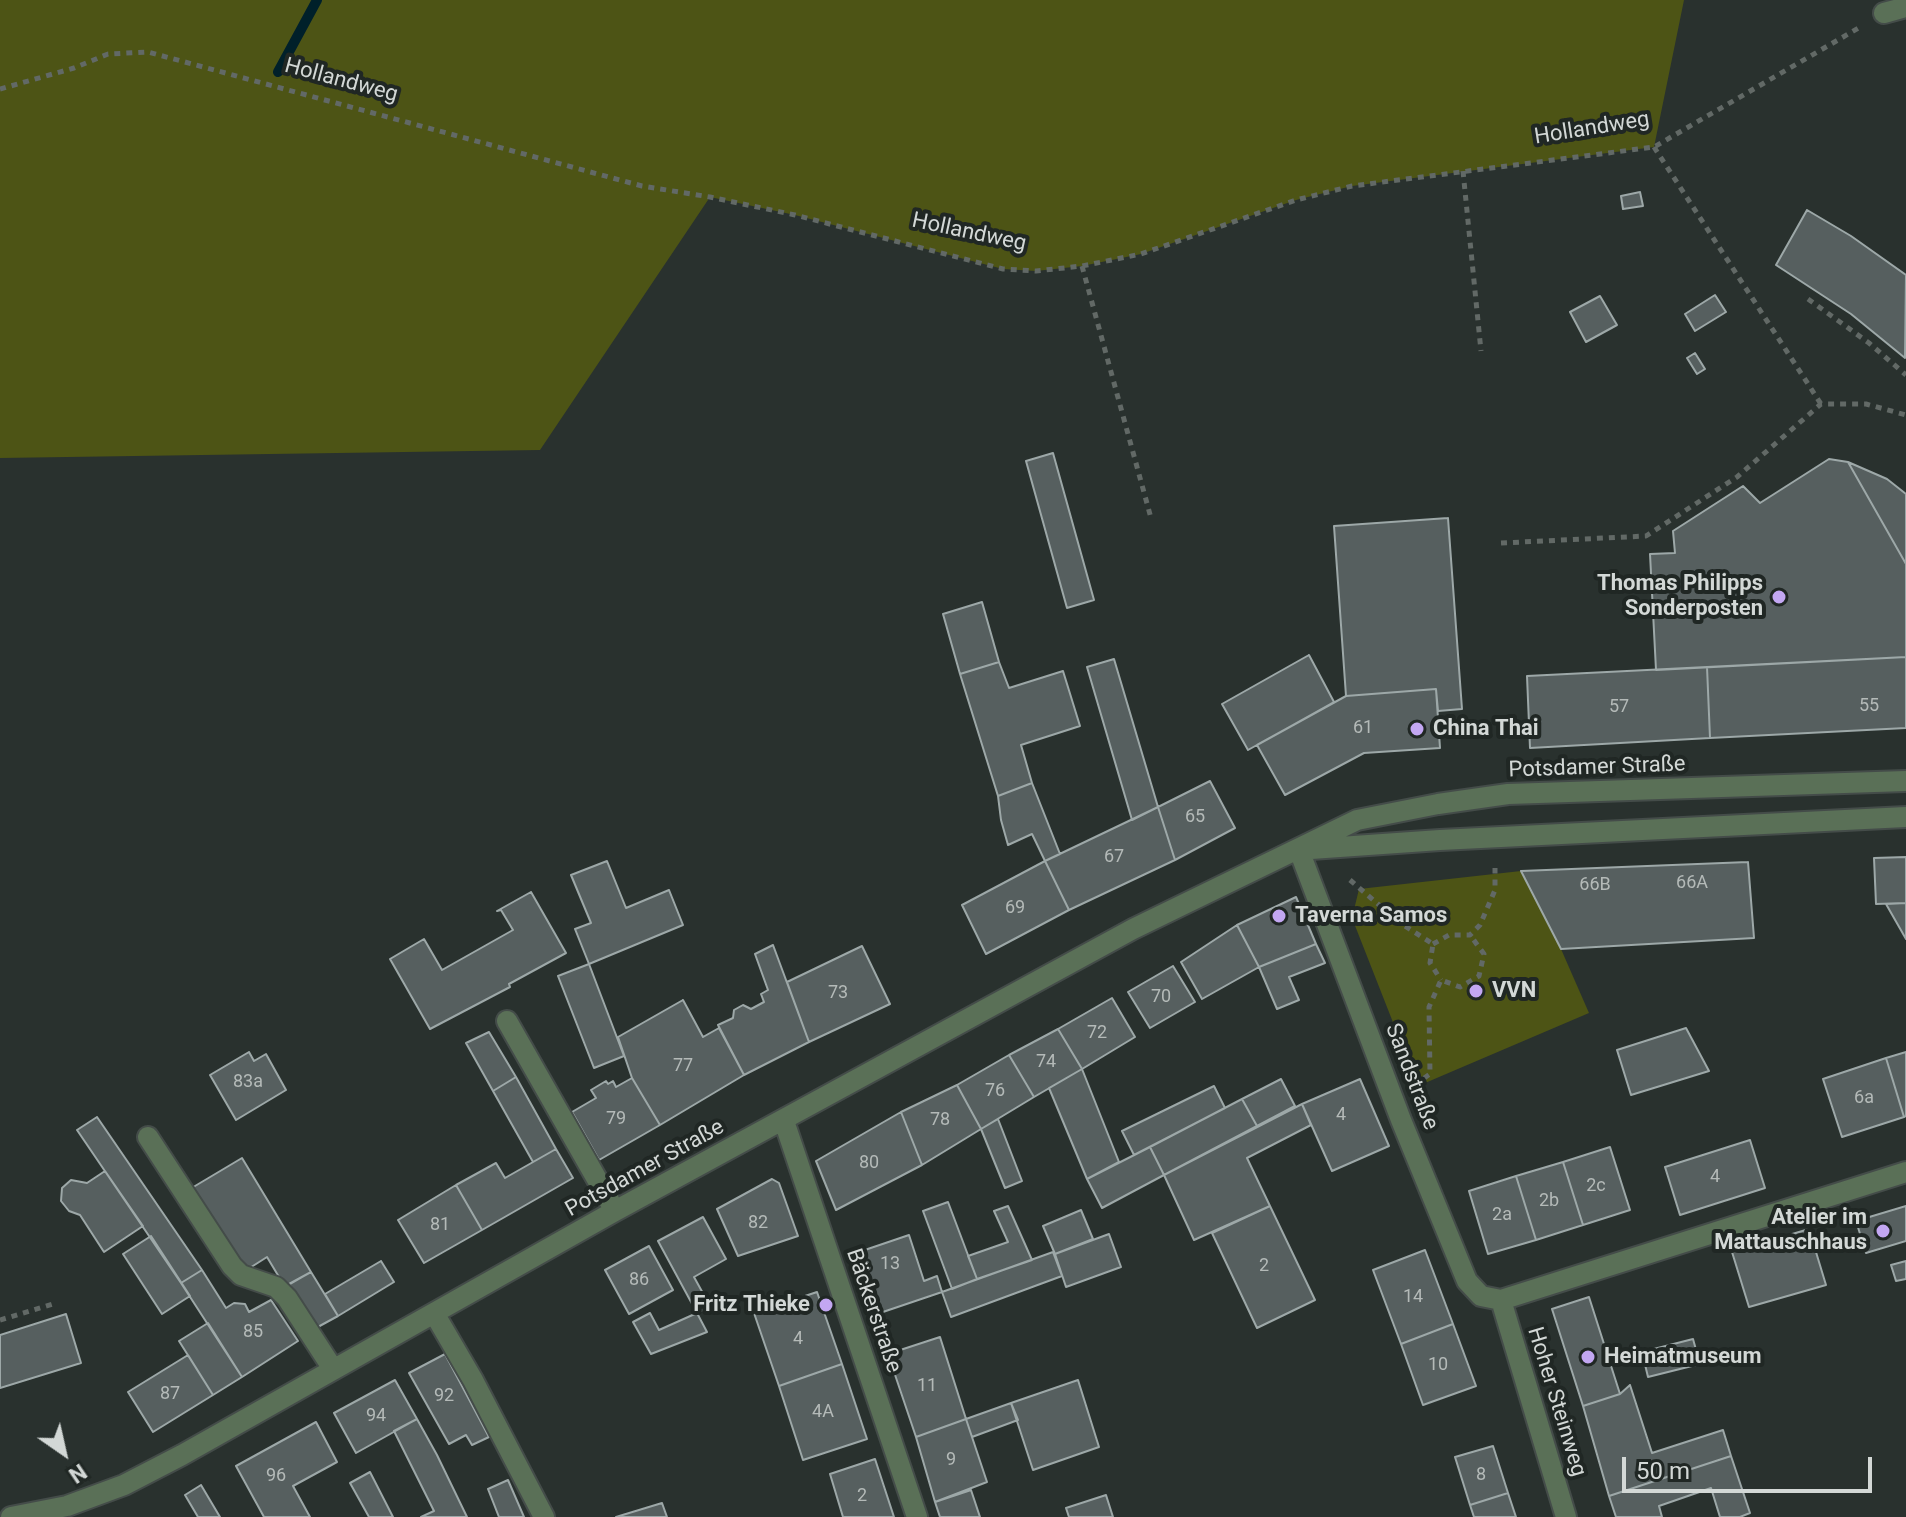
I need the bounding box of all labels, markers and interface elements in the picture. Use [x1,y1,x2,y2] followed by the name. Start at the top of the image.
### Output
[282,53,400,109] street label: Hollandweg
[1533,107,1651,151] street label: Hollandweg
[910,208,1028,258] street label: Hollandweg
[1597,571,1763,622] place label: Thomas Philipps Sonderposten
[1770,588,1788,606] marker: Thomas Philipps Sonderposten
[1859,695,1879,717] house number: 55
[1609,696,1629,718] house number: 57
[1433,716,1539,742] place label: China Thai
[1353,717,1373,739] house number: 61
[1408,720,1426,738] marker: China Thai
[1508,752,1686,784] street label: Potsdamer Straße
[1185,806,1205,828] house number: 65
[1104,846,1124,868] house number: 67
[1676,872,1708,894] house number: 66A
[1579,874,1611,896] house number: 66B
[1005,897,1025,919] house number: 69
[1295,903,1447,929] place label: Taverna Samos
[1270,907,1288,925] marker: Taverna Samos
[1492,978,1536,1004] place label: VVN
[828,982,848,1004] house number: 73
[1467,982,1485,1000] marker: VVN
[1151,986,1171,1008] house number: 70
[1379,1020,1443,1134] street label: Sandstraße
[1087,1022,1107,1044] house number: 72
[1036,1051,1056,1073] house number: 74
[673,1055,693,1077] house number: 77
[233,1071,263,1093] house number: 83a
[985,1080,1005,1102] house number: 76
[1854,1087,1874,1109] house number: 6a
[1336,1104,1346,1126] house number: 4
[606,1108,626,1130] house number: 79
[930,1109,950,1131] house number: 78
[561,1115,729,1223] street label: Potsdamer Straße
[859,1152,879,1174] house number: 80
[1710,1166,1720,1188] house number: 4
[1586,1175,1606,1197] house number: 2c
[1539,1190,1559,1212] house number: 2b
[1492,1204,1512,1226] house number: 2a
[1714,1205,1867,1256] place label: Atelier im Mattauschhaus
[748,1212,768,1234] house number: 82
[430,1214,450,1236] house number: 81
[1874,1222,1892,1240] marker: Atelier im Mattauschhaus
[839,1245,907,1377] street label: Bäckerstraße
[880,1253,900,1275] house number: 13
[1259,1255,1269,1277] house number: 2
[629,1269,649,1291] house number: 86
[1403,1286,1423,1308] house number: 14
[693,1292,810,1318] place label: Fritz Thieke
[817,1296,835,1314] marker: Fritz Thieke
[243,1321,263,1343] house number: 85
[1521,1324,1591,1480] street label: Hoher Steinweg
[793,1328,803,1350] house number: 4
[1604,1344,1761,1370] place label: Heimatmuseum
[1579,1348,1597,1366] marker: Heimatmuseum
[1428,1354,1448,1376] house number: 10
[917,1375,937,1397] house number: 11
[160,1383,180,1405] house number: 87
[434,1385,454,1407] house number: 92
[812,1401,834,1423] house number: 4A
[366,1405,386,1427] house number: 94
[24,1413,104,1493] north arrow
[1626,1441,1876,1491] scale bar
[946,1449,956,1471] house number: 9
[1636,1457,1690,1485] text: 50 m
[64,1459,91,1488] text: N
[1476,1464,1486,1486] house number: 8
[266,1465,286,1487] house number: 96
[857,1485,867,1507] house number: 2

